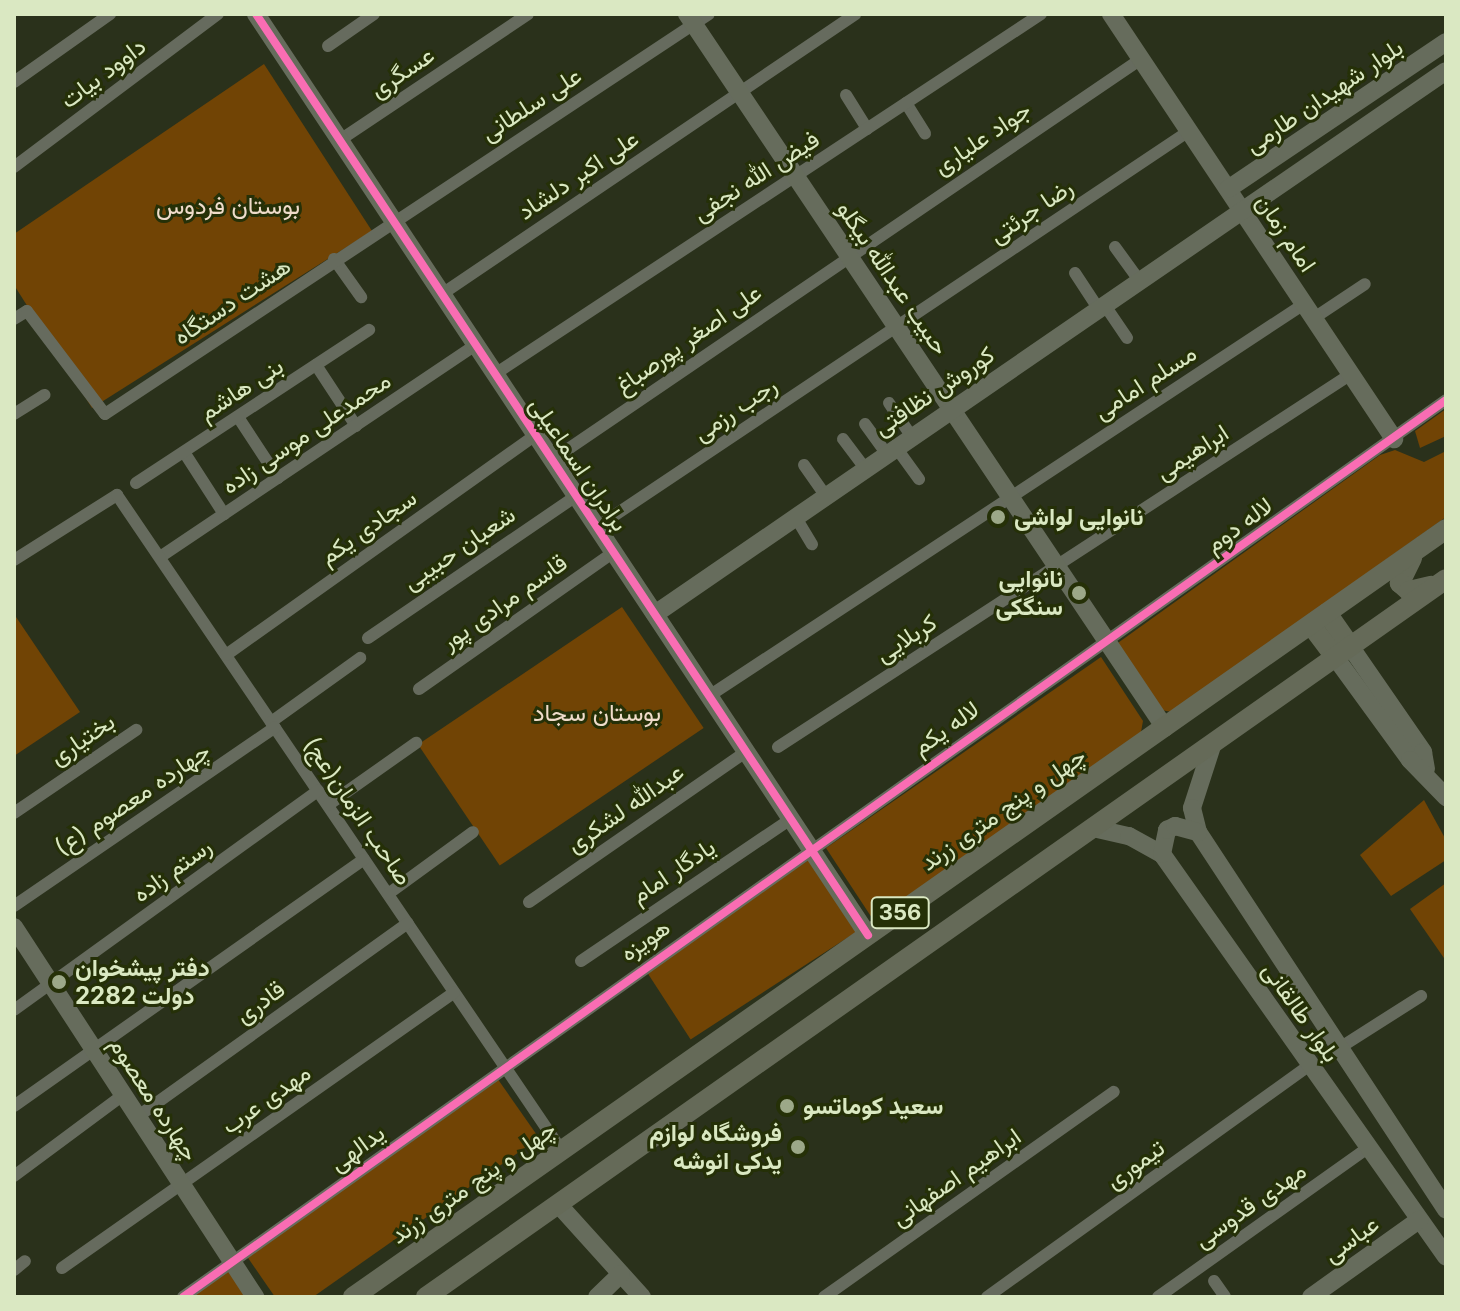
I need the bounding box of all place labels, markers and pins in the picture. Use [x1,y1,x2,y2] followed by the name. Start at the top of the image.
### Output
[1014,503,1144,531] place label: نانوایی لواشی
[989,508,1007,526] marker: نانوایی لواشی
[995,565,1063,621] place label: نانوایی سنگکی
[1070,584,1088,602] marker: نانوایی سنگکی
[75,954,210,1010] place label: دفتر پیشخوان دولت 2282
[50,973,68,991] marker: دفتر پیشخوان دولت 2282
[803,1092,943,1120] place label: سعید کوماتسو
[778,1097,796,1115] marker: سعید کوماتسو
[649,1119,782,1175] place label: فروشگاه لوازم یدکی انوشه
[789,1138,807,1156] marker: فروشگاه لوازم یدکی انوشه

